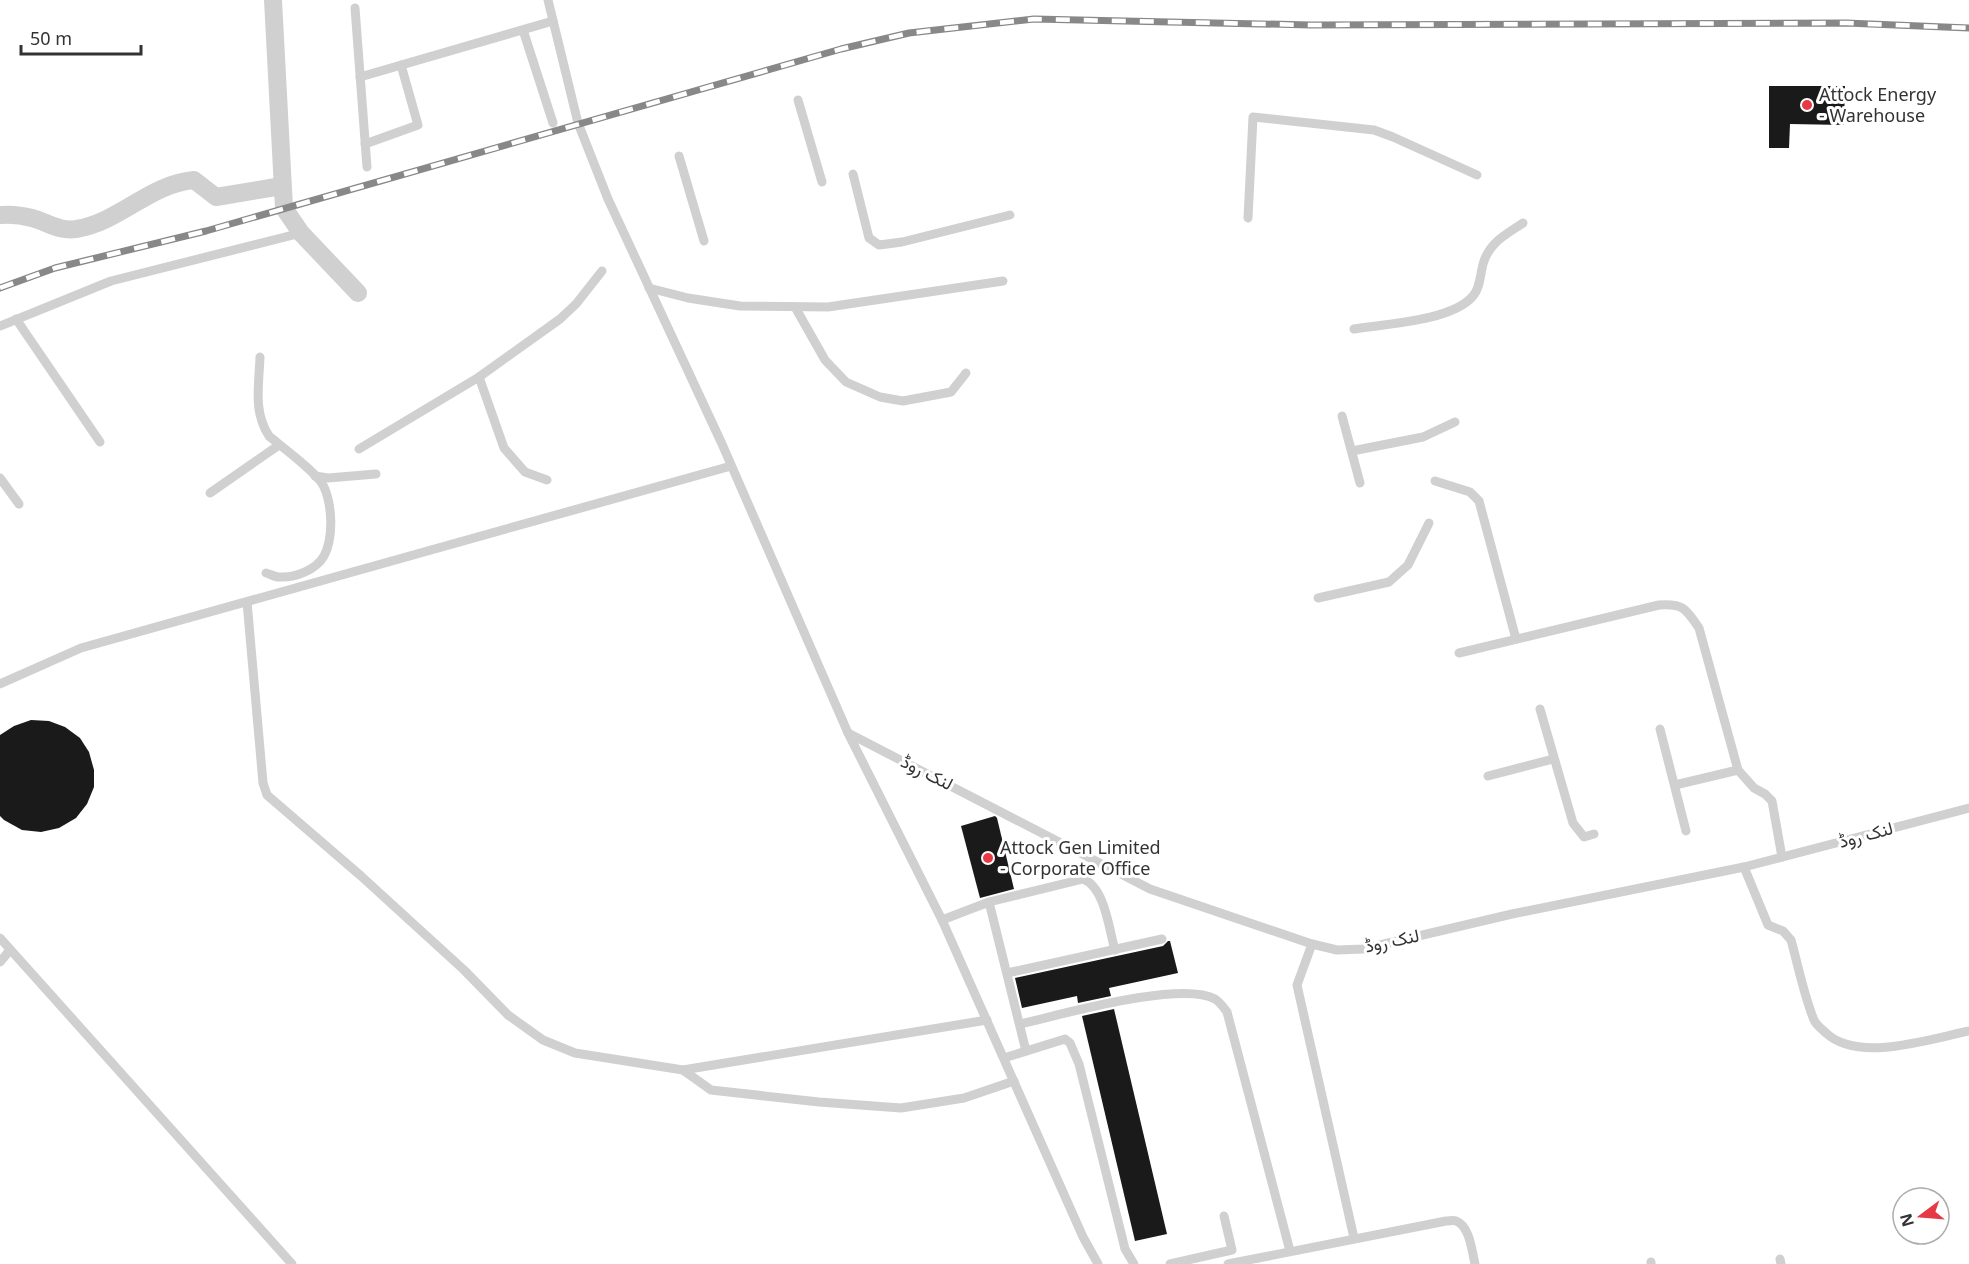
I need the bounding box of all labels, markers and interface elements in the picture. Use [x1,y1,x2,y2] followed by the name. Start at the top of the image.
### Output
[21,18,141,56] scale bar
[30,26,72,50] text: 50 m
[1819,82,1937,127] place label: Attock Energy - Warehouse
[1800,98,1814,112] marker: Attock Energy - Warehouse
[897,749,958,795] street label: لنک روڈ
[1836,815,1896,853] street label: لنک روڈ
[1000,835,1161,880] place label: Attock Gen Limited - Corporate Office
[981,851,995,865] marker: Attock Gen Limited - Corporate Office
[1362,923,1421,958] street label: لنک روڈ
[1891,1186,1951,1246] north arrow
[1894,1211,1919,1229] text: N

